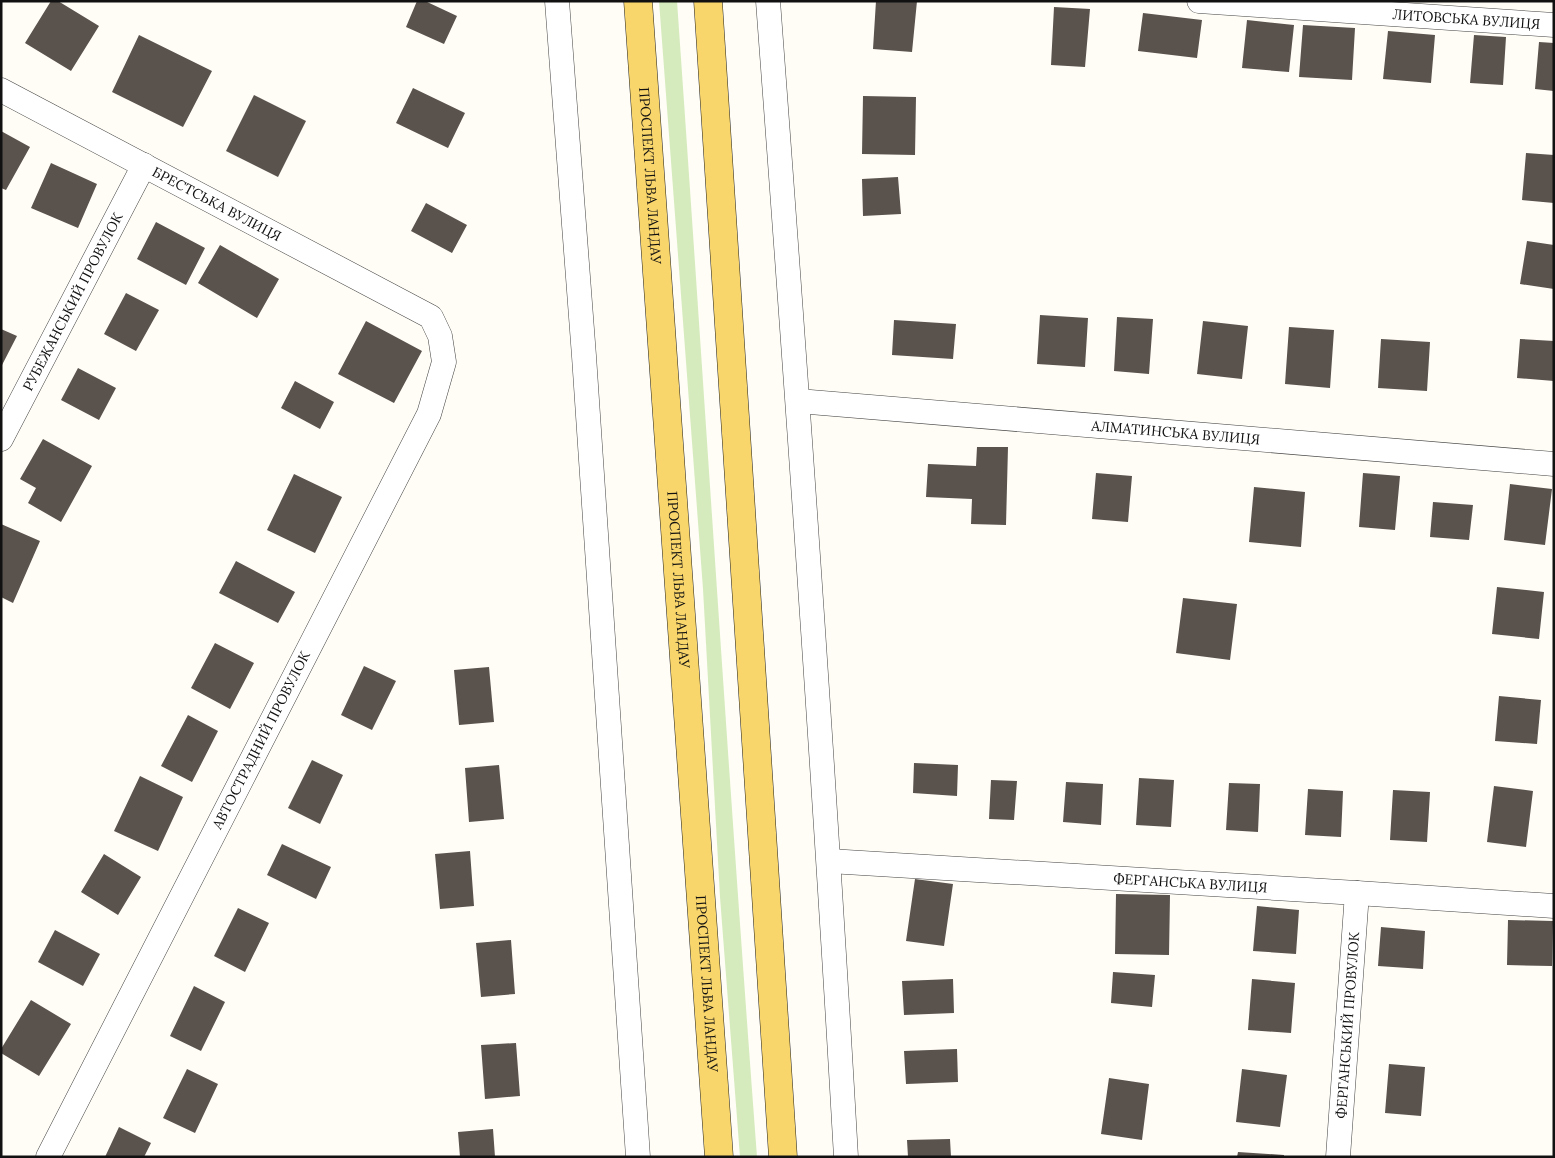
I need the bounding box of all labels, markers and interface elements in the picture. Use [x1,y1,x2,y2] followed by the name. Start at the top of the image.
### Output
[1392,5,1541,33] street label: ЛИТОВСЬКА ВУЛИЦЯ
[635,86,665,265] street label: ПРОСПЕКТ ЛЬВА ЛАНДАУ
[149,163,284,245] street label: БРЕСТСЬКА ВУЛИЦЯ
[19,209,127,394] street label: РУБЕЖАНСЬКИЙ ПРОВУЛОК
[1090,416,1261,448] street label: АЛМАТИНСЬКА ВУЛИЦЯ
[663,490,694,669] street label: ПРОСПЕКТ ЛЬВА ЛАНДАУ
[208,648,314,833] street label: АВТОСТРАДНИЙ ПРОВУЛОК
[1113,869,1268,897] street label: ФЕРГАНСЬКА ВУЛИЦЯ
[692,894,722,1073] street label: ПРОСПЕКТ ЛЬВА ЛАНДАУ
[1332,931,1363,1119] street label: ФЕРГАНСЬКИЙ ПРОВУЛОК

